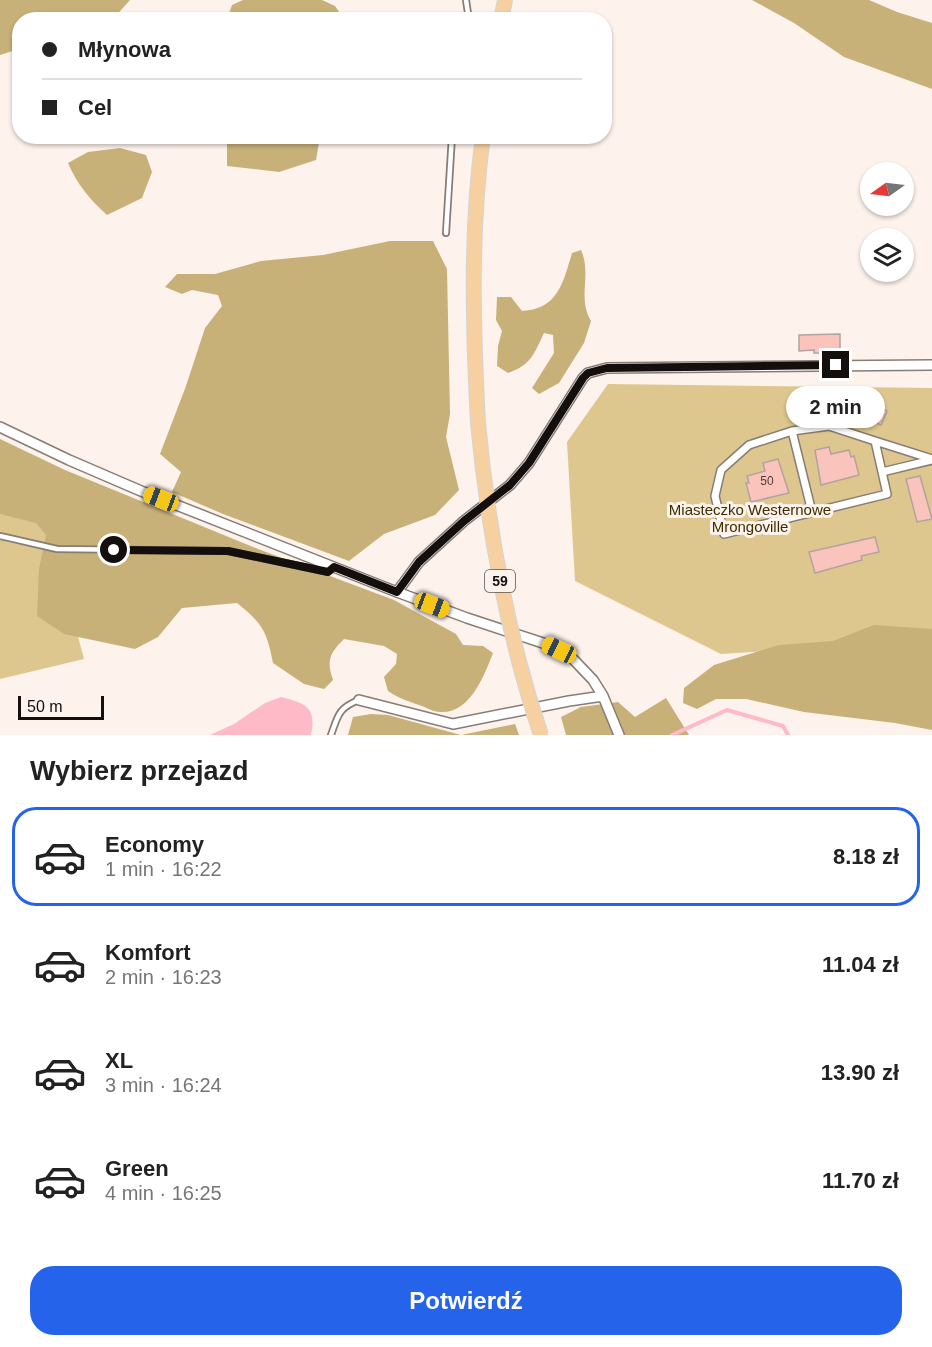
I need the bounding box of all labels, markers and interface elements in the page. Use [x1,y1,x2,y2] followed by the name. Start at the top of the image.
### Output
[78,37,171,62] text: Młynowa
[78,95,112,120] text: Cel
[860,162,914,216] north arrow
[860,162,914,282] map controls
[860,228,914,282] button: layers
[822,351,849,378] route end
[786,386,886,428] callout: 2 min
[809,396,862,418] text: 2 min
[760,474,774,488] house number: 50
[141,484,181,514] car
[669,501,831,535] park label: Miasteczko Westernowe Mrongoville
[100,536,127,563] route start
[485,570,515,592] road number: 59
[412,590,452,620] car
[539,634,579,666] car
[18,693,104,720] scale bar
[27,698,63,715] text: 50 m
[30,756,249,786] text: Wybierz przejazd
[33,830,87,884] icon: car
[105,832,204,857] text: Economy
[833,844,899,869] text: 8.18 zł
[105,858,222,880] text: 1 min · 16:22
[33,938,87,992] icon: car
[105,940,191,965] text: Komfort
[822,952,899,977] text: 11.04 zł
[105,966,222,988] text: 2 min · 16:23
[33,1046,87,1100] icon: car
[105,1048,133,1073] text: XL
[821,1060,899,1085] text: 13.90 zł
[105,1074,222,1096] text: 3 min · 16:24
[33,1154,87,1208] icon: car
[105,1156,169,1181] text: Green
[822,1168,899,1193] text: 11.70 zł
[105,1182,222,1204] text: 4 min · 16:25
[30,1266,902,1335] button: Potwierdź

